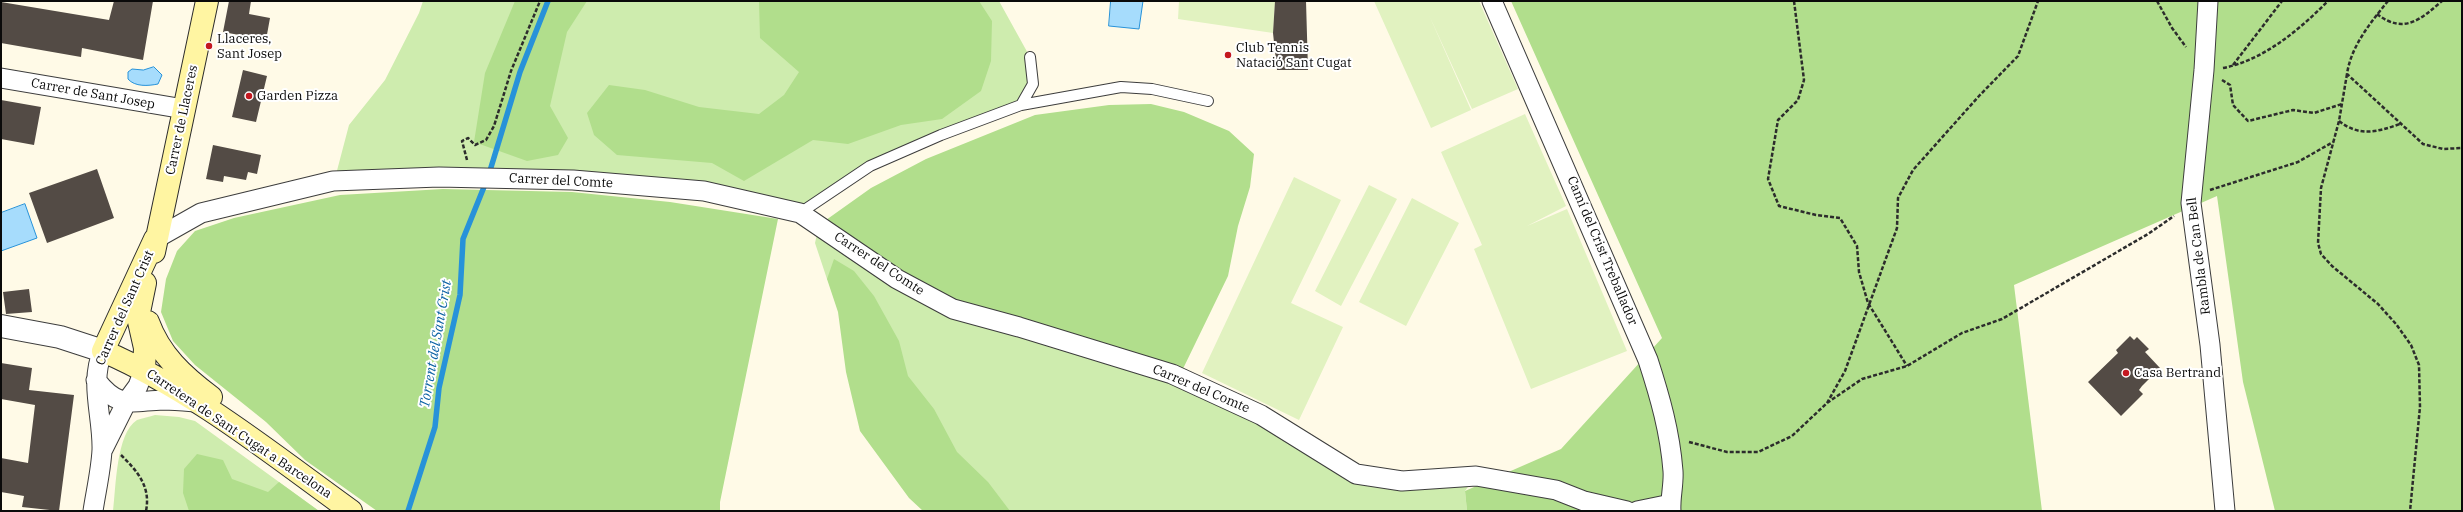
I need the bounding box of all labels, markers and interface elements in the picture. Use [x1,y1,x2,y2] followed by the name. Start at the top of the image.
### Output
[217,31,282,62] place label: Llaceres, Sant Josep
[1236,40,1352,71] place label: Club Tennis Natació Sant Cugat
[204,41,214,51] marker: Llaceres, Sant Josep
[1223,50,1233,60] marker: Club Tennis Natació Sant Cugat
[163,64,201,176] street label: Carrer de Llaceres
[30,75,156,113] street label: Carrer de Sant Josep
[257,88,338,104] place label: Garden Pizza
[244,91,254,101] marker: Garden Pizza
[509,170,613,192] street label: Carrer del Comte
[1563,174,1641,328] street label: Camí del Crist Treballador
[2184,196,2214,316] street label: Rambla de Can Bell
[831,229,927,299] street label: Carrer del Comte
[93,248,157,368] street label: Carrer del Sant Crist
[416,279,456,409] water label: Torrent del Sant Crist
[1150,361,1252,417] street label: Carrer del Comte
[2134,365,2221,381] place label: Casa Bertrand
[144,366,334,502] street label: Carretera de Sant Cugat a Barcelona
[2121,368,2131,378] marker: Casa Bertrand

